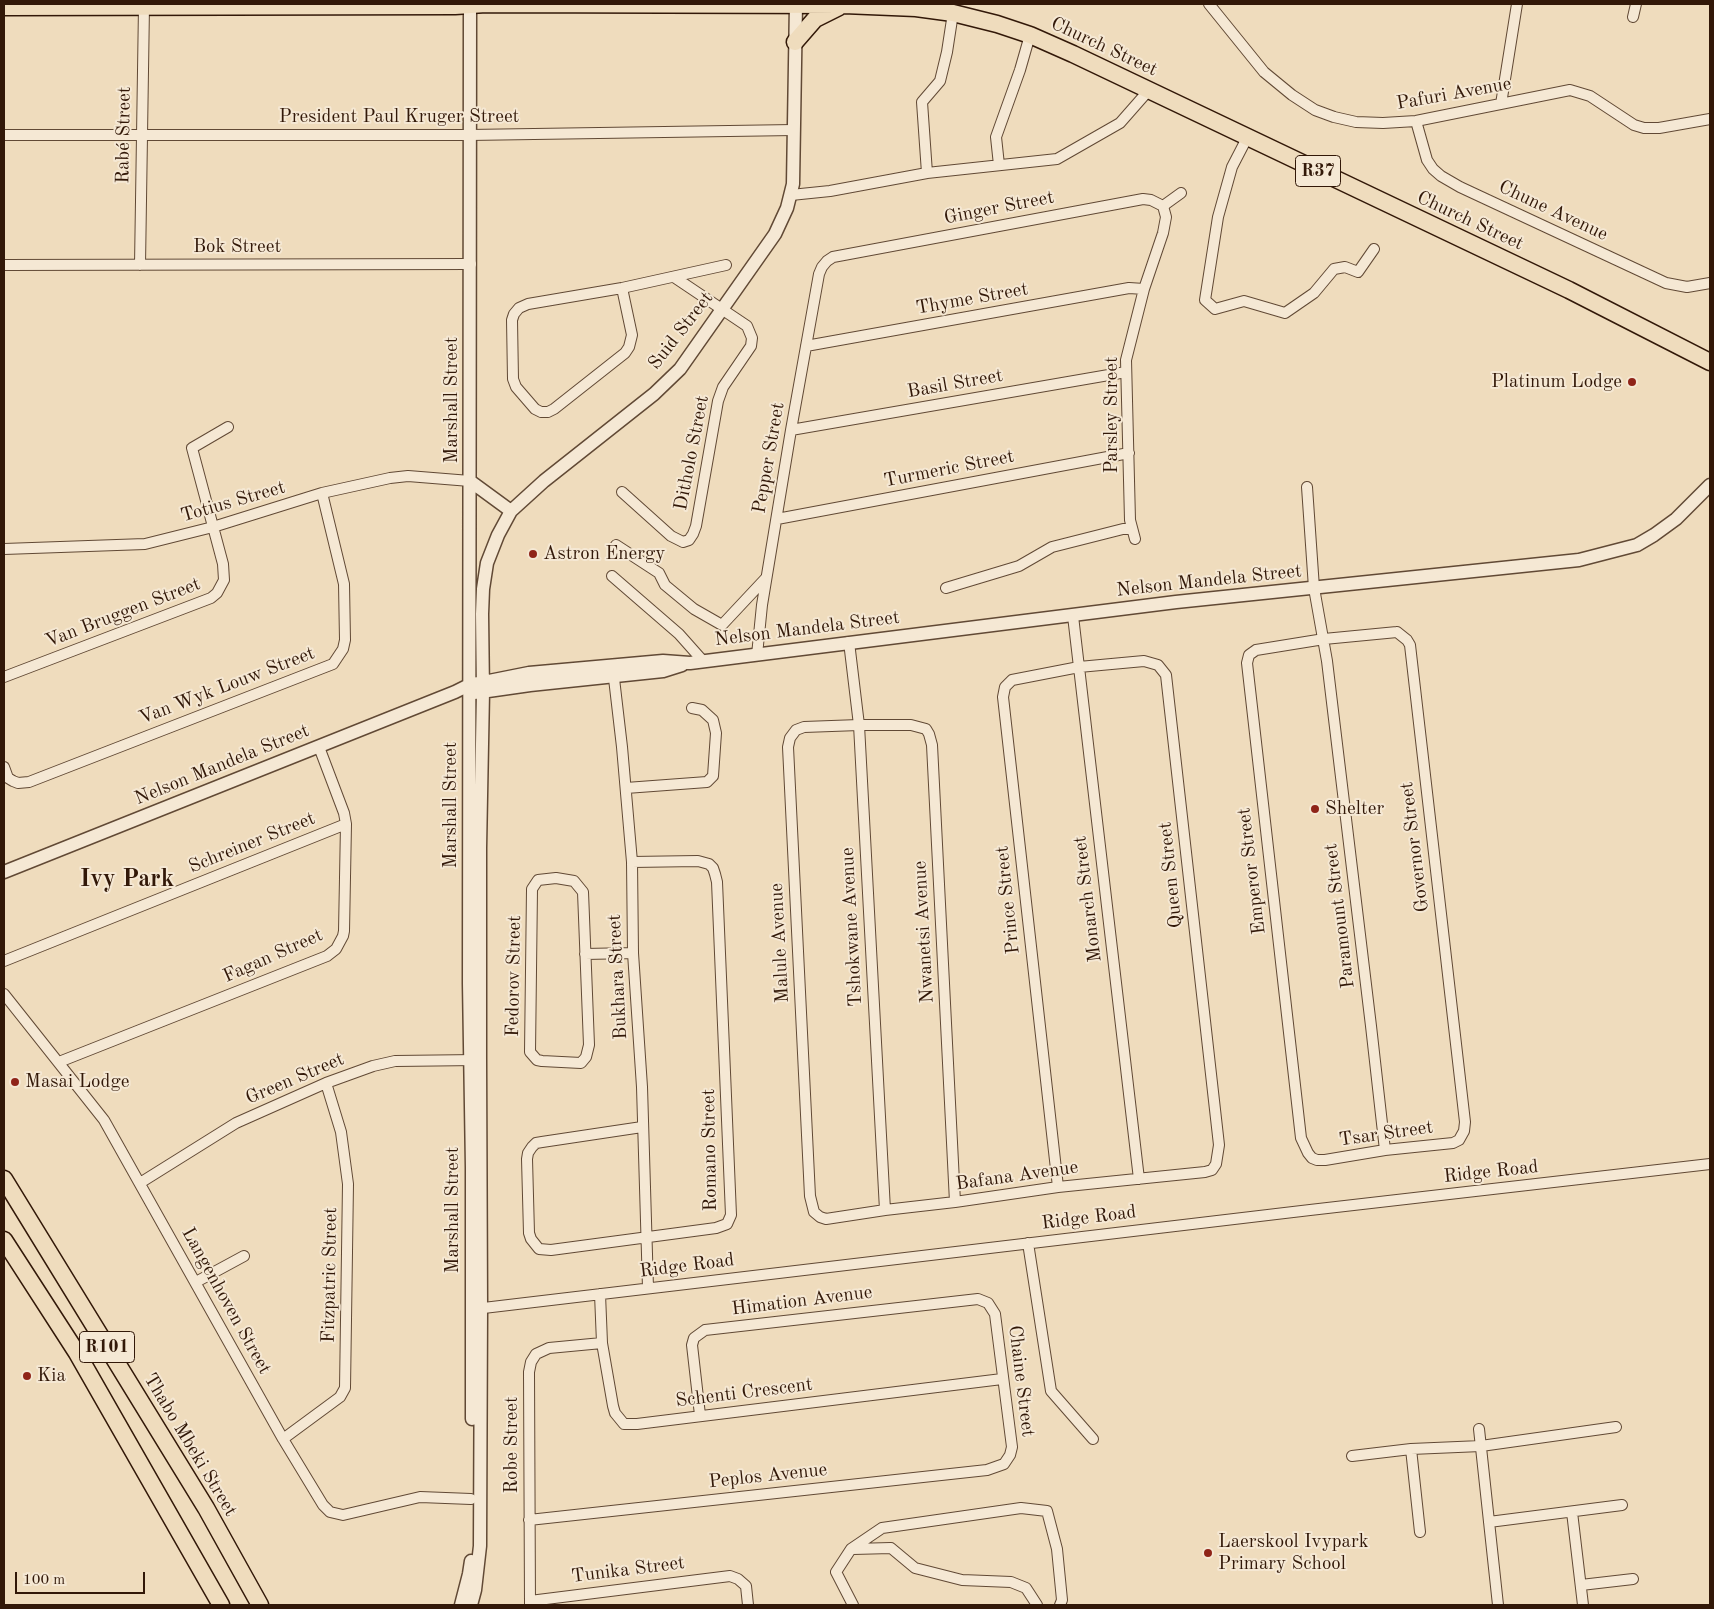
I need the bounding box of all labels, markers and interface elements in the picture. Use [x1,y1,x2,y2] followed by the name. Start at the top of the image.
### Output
[1047,12,1161,82] street label: Church Street
[1395,73,1513,115] street label: Pafuri Avenue
[112,86,136,184] street label: Rabé Street
[279,106,519,128] street label: President Paul Kruger Street
[1296,156,1340,187] road number: R37
[1495,176,1611,246] street label: Chune Avenue
[942,186,1056,230] street label: Ginger Street
[1413,186,1527,256] street label: Church Street
[193,236,281,258] street label: Bok Street
[914,278,1030,320] street label: Thyme Street
[643,287,719,375] street label: Suid Street
[441,337,463,463] street label: Marshall Street
[1101,356,1123,474] street label: Parsley Street
[905,364,1005,404] street label: Basil Street
[1491,371,1622,393] place label: Platinum Lodge
[1626,376,1638,388] marker: Platinum Lodge
[670,394,714,512] street label: Ditholo Street
[748,401,790,515] street label: Pepper Street
[882,445,1016,493] street label: Turmeric Street
[178,476,288,528] street label: Totius Street
[543,543,665,565] place label: Astron Energy
[527,548,539,560] marker: Astron Energy
[1115,560,1303,602] street label: Nelson Mandela Street
[42,573,204,653] street label: Van Bruggen Street
[713,606,901,652] street label: Nelson Mandela Street
[136,642,318,730] street label: Van Wyk Louw Street
[131,720,313,810] street label: Nelson Mandela Street
[440,742,462,868] street label: Marshall Street
[1396,781,1434,913] street label: Governor Street
[1325,798,1384,820] place label: Shelter
[1309,803,1321,815] marker: Shelter
[1233,806,1271,936] street label: Emperor Street
[185,807,319,879] street label: Schreiner Street
[1154,821,1188,929] street label: Queen Street
[1069,835,1107,963] street label: Monarch Street
[1320,842,1360,990] street label: Paramount Street
[991,845,1025,955] street label: Prince Street
[836,847,868,1007] street label: Tshokwane Avenue
[909,860,939,1004] street label: Nwanetsi Avenue
[80,866,174,894] district label: Ivy Park
[765,882,795,1004] street label: Malule Avenue
[603,914,633,1040] street label: Bukhara Street
[502,915,526,1037] street label: Fedorov Street
[220,924,326,988] street label: Fagan Street
[242,1048,348,1110] street label: Green Street
[25,1071,129,1093] place label: Masai Lodge
[9,1076,21,1088] marker: Masai Lodge
[698,1088,722,1212] street label: Romano Street
[1338,1116,1434,1152] street label: Tsar Street
[442,1147,464,1273] street label: Marshall Street
[954,1156,1080,1196] street label: Bafana Avenue
[1442,1156,1540,1188] street label: Ridge Road
[1040,1201,1138,1235] street label: Ridge Road
[317,1207,343,1343] street label: Fitzpatric Street
[176,1224,276,1378] street label: Langenhoven Street
[638,1249,736,1283] street label: Ridge Road
[730,1281,874,1321] street label: Himation Avenue
[1003,1324,1039,1438] street label: Chaine Street
[80,1331,134,1362] road number: R101
[37,1365,66,1387] place label: Kia
[138,1369,242,1521] street label: Thabo Mbeki Street
[21,1370,33,1382] marker: Kia
[674,1373,814,1413] street label: Schenti Crescent
[501,1396,523,1494] street label: Robe Street
[708,1458,828,1494] street label: Peplos Avenue
[1218,1531,1369,1575] place label: Laerskool Ivypark Primary School
[1202,1547,1214,1559] marker: Laerskool Ivypark Primary School
[570,1552,686,1588] street label: Tunika Street
[18,1562,148,1594] scale bar
[23,1573,65,1588] text: 100 m

